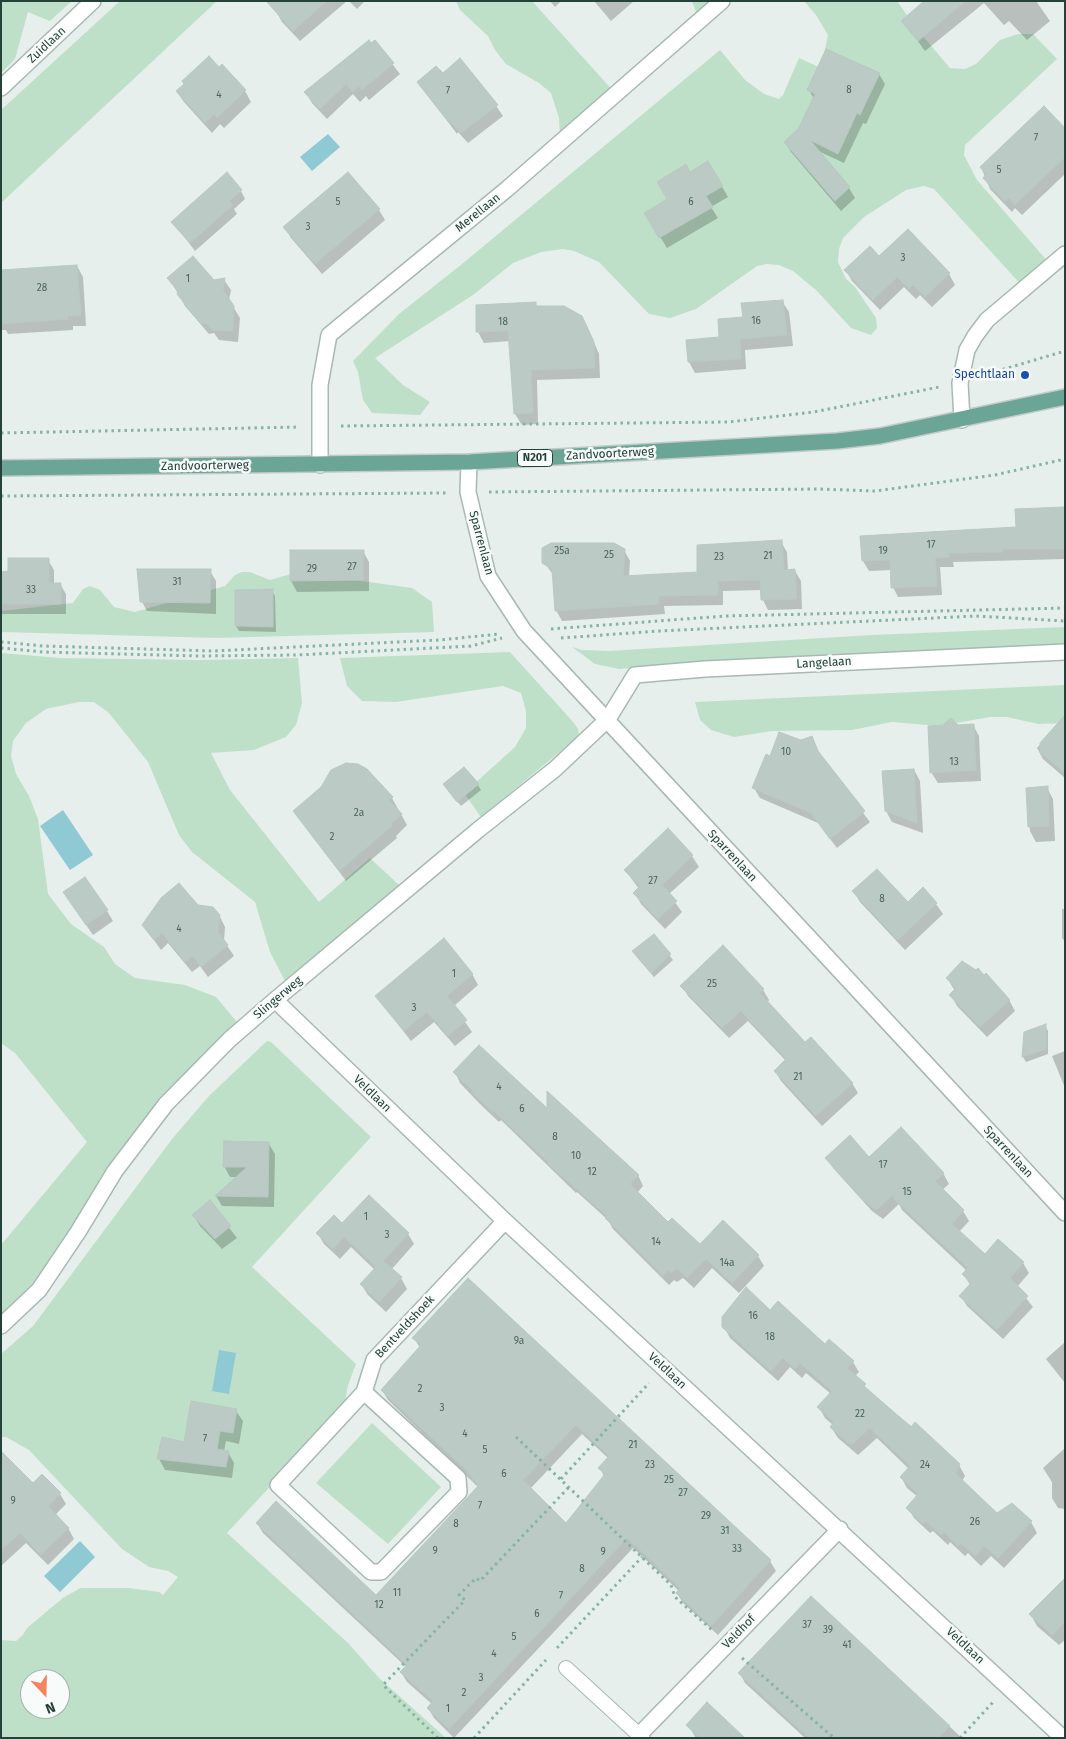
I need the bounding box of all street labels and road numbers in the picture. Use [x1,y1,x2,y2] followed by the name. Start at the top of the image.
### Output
[25,24,69,66] street label: Zuidlaan
[453,191,503,235] street label: Merellaan
[566,445,654,463] street label: Zandvoorterweg
[518,449,552,466] road number: N201
[161,458,249,474] street label: Zandvoorterweg
[465,509,497,577] street label: Sparrenlaan
[796,654,852,672] street label: Langelaan
[704,827,760,885] street label: Sparrenlaan
[251,973,305,1023] street label: Slingerweg
[350,1072,394,1116] street label: Veldlaan
[980,1123,1036,1181] street label: Sparrenlaan
[372,1293,438,1361] street label: Bentveldshoek
[645,1350,689,1392] street label: Veldlaan
[719,1612,759,1652] street label: Veldhof
[943,1625,987,1667] street label: Veldlaan

